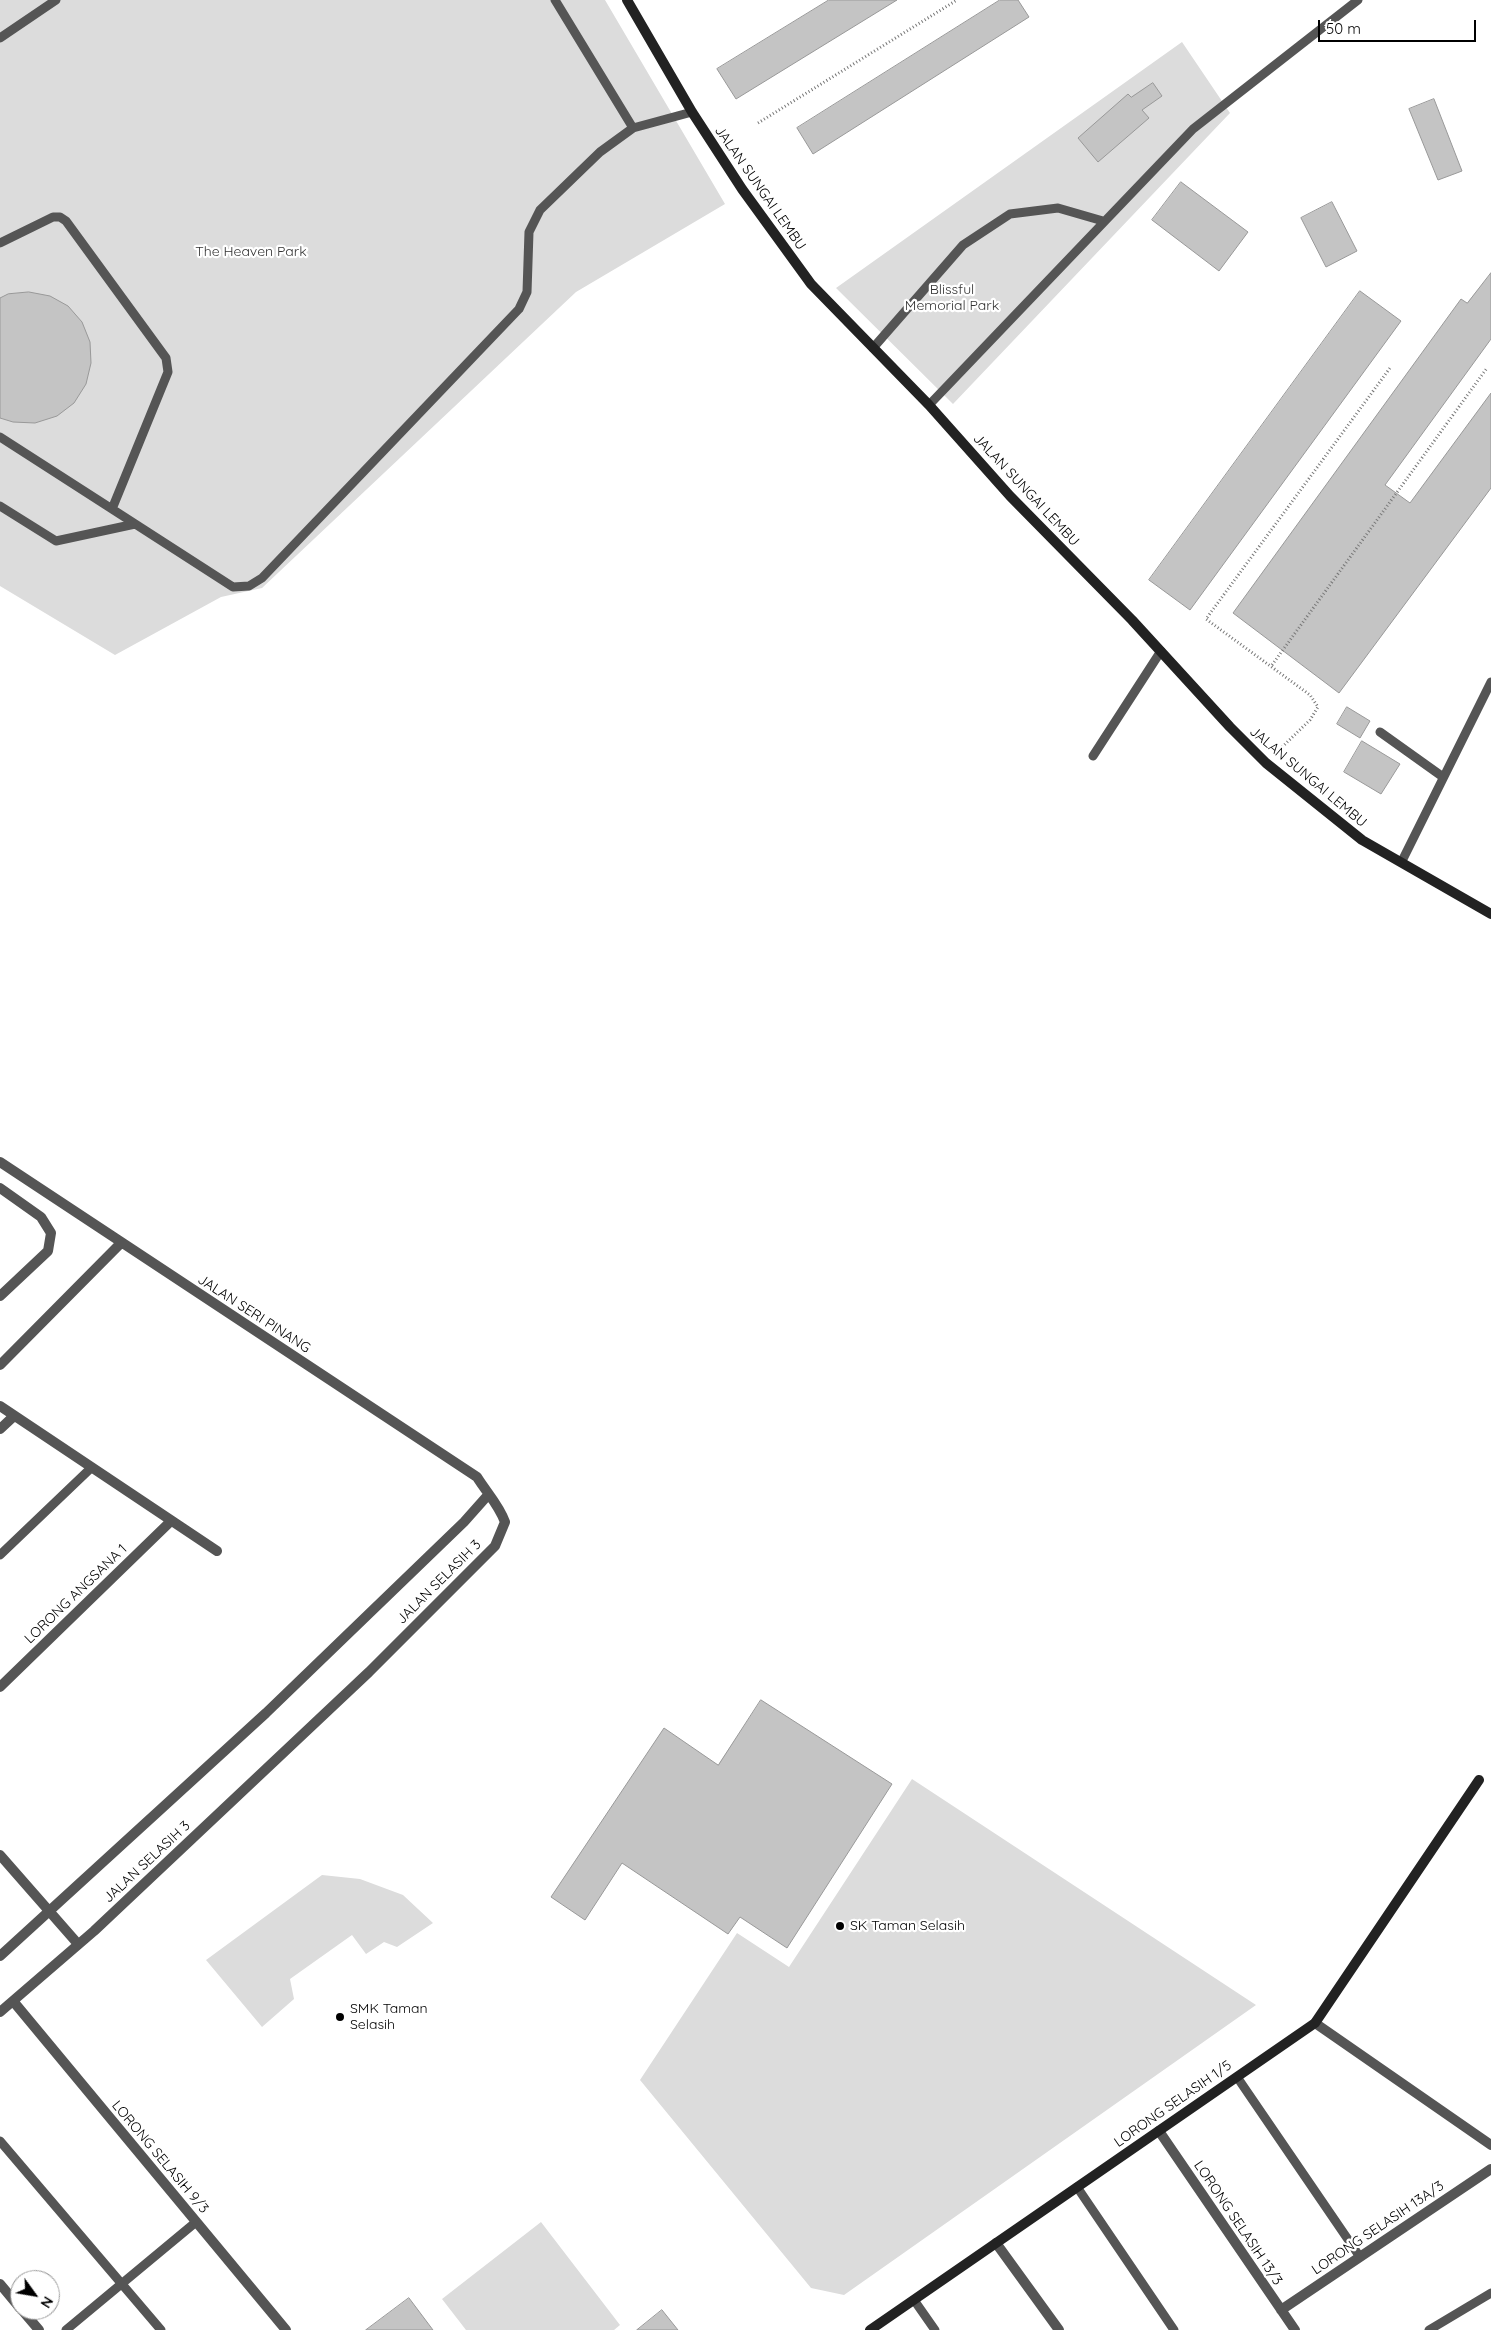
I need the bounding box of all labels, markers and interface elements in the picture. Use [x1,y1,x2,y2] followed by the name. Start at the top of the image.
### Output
[1321,10,1478,42] scale bar
[1326,19,1361,38] text: 50 m
[711,123,809,253] street label: JALAN SUNGAI LEMBU
[195,244,307,260] park label: The Heaven Park
[905,282,999,314] park label: Blissful Memorial Park
[970,430,1082,550] street label: JALAN SUNGAI LEMBU
[1246,723,1370,831] street label: JALAN SUNGAI LEMBU
[195,1271,313,1357] street label: JALAN SERI PINANG
[393,1536,485,1628] street label: JALAN SELASIH 3
[21,1541,131,1647] street label: LORONG ANGSANA 1
[100,1818,194,1906] street label: JALAN SELASIH 3
[850,1918,965,1934] place label: SK Taman Selasih
[834,1920,846,1932] marker: SK Taman Selasih
[350,2001,428,2034] place label: SMK Taman Selasih
[334,2011,346,2023] marker: SMK Taman Selasih
[1111,2057,1235,2151] street label: LORONG SELASIH 1/5
[108,2097,212,2217] street label: LORONG SELASIH 9/3
[1190,2158,1286,2288] street label: LORONG SELASIH 13/3
[1309,2178,1447,2278] street label: LORONG SELASIH 13A/3
[10,2270,60,2320] north arrow
[37,2293,57,2312] text: N

